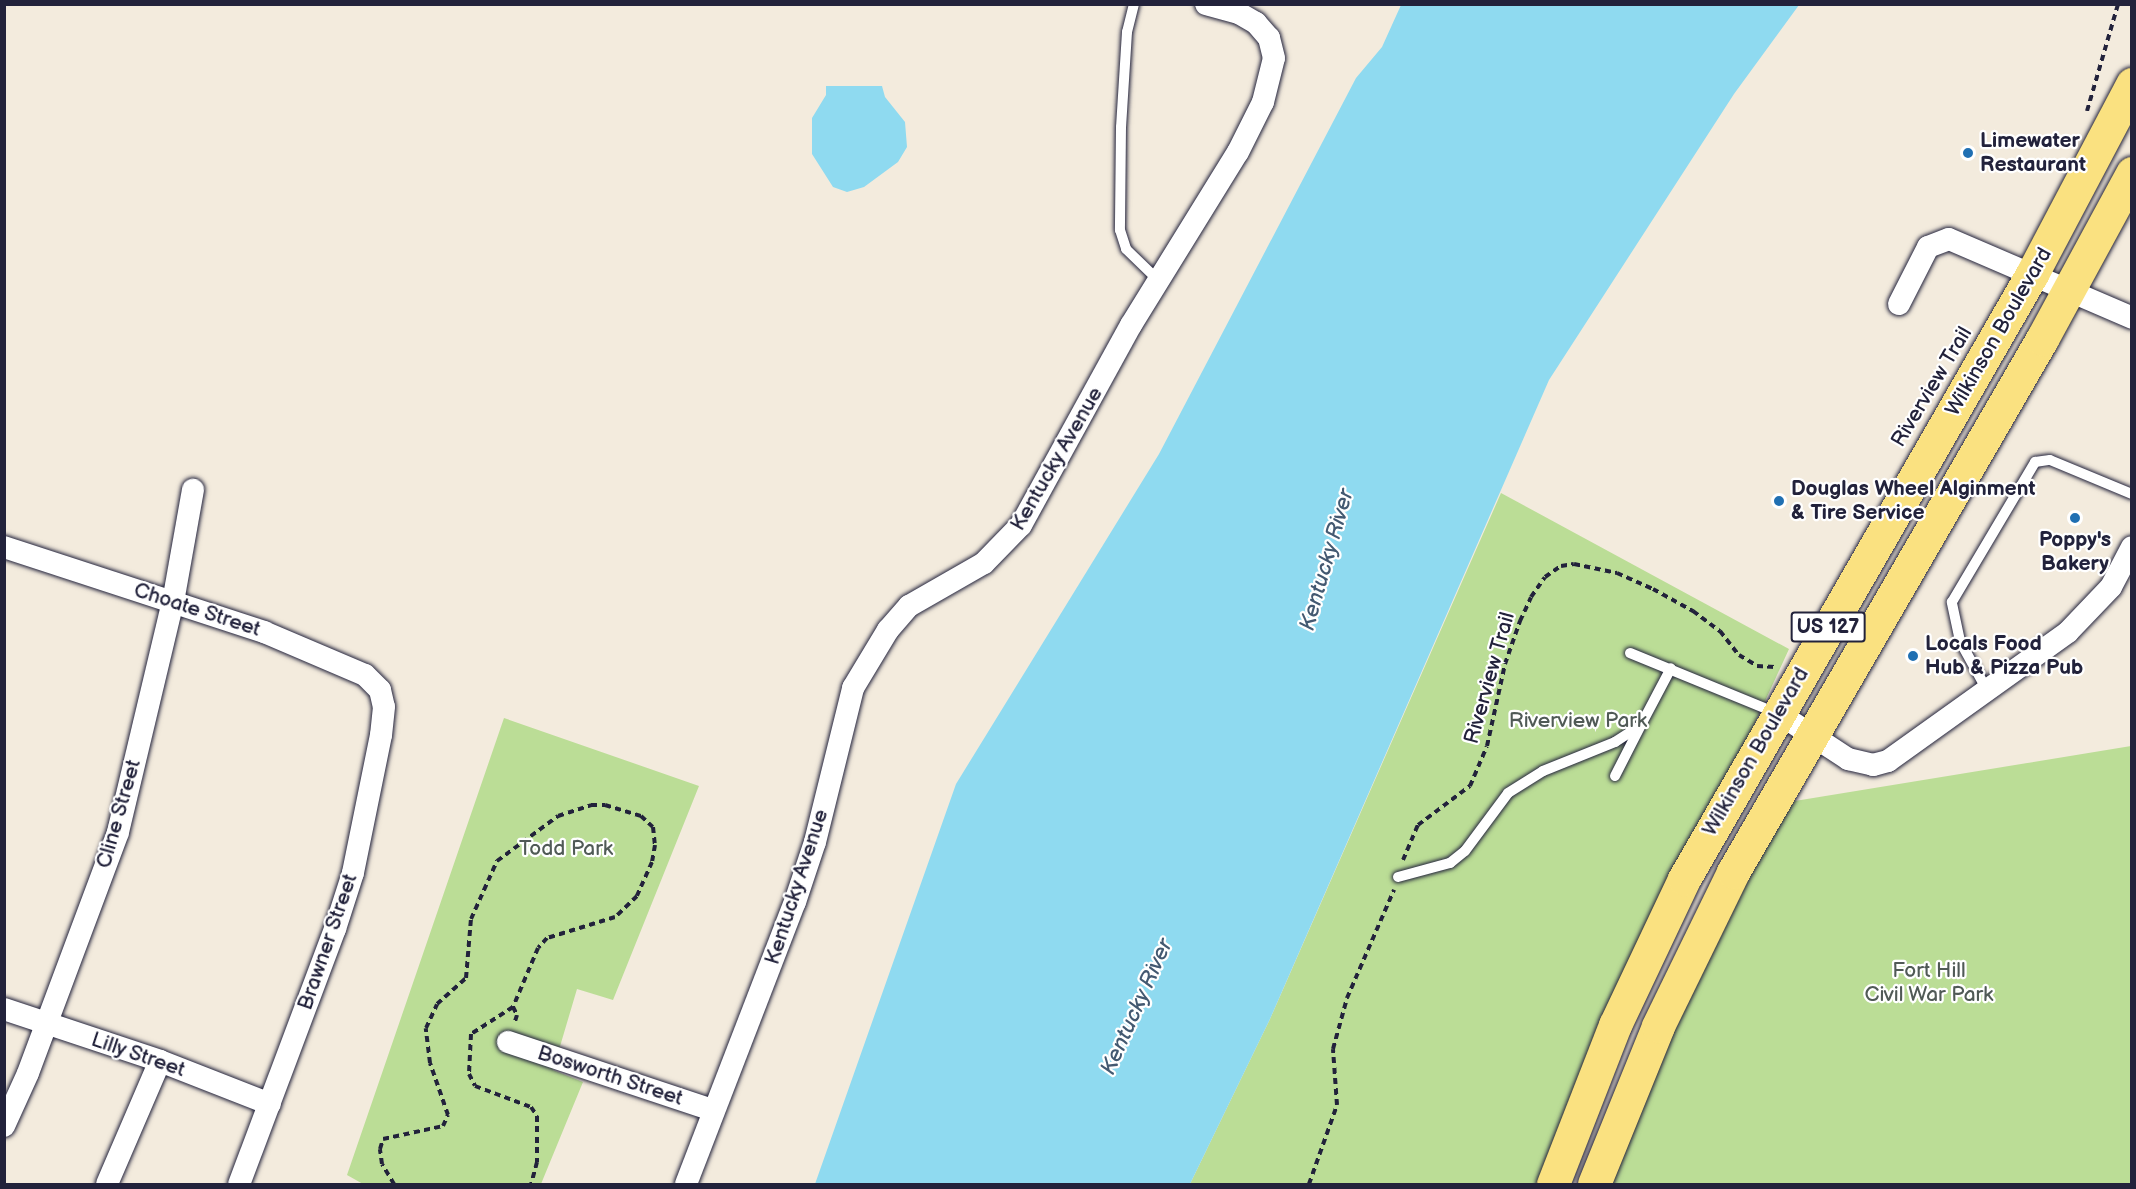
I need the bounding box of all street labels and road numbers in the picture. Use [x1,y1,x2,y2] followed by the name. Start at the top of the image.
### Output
[1941,243,2057,421] street label: Wilkinson Boulevard
[1886,322,1978,452] street label: Riverview Trail
[1005,382,1109,536] street label: Kentucky Avenue
[130,578,264,642] street label: Choate Street
[1459,609,1521,747] street label: Riverview Trail
[1790,610,1866,644] road number: US 127
[1698,663,1814,841] street label: Wilkinson Boulevard
[91,757,147,871] street label: Cline Street
[760,806,834,968] street label: Kentucky Avenue
[293,870,363,1014] street label: Brawner Street
[87,1027,189,1083] street label: Lilly Street
[534,1041,686,1111] street label: Bosworth Street

